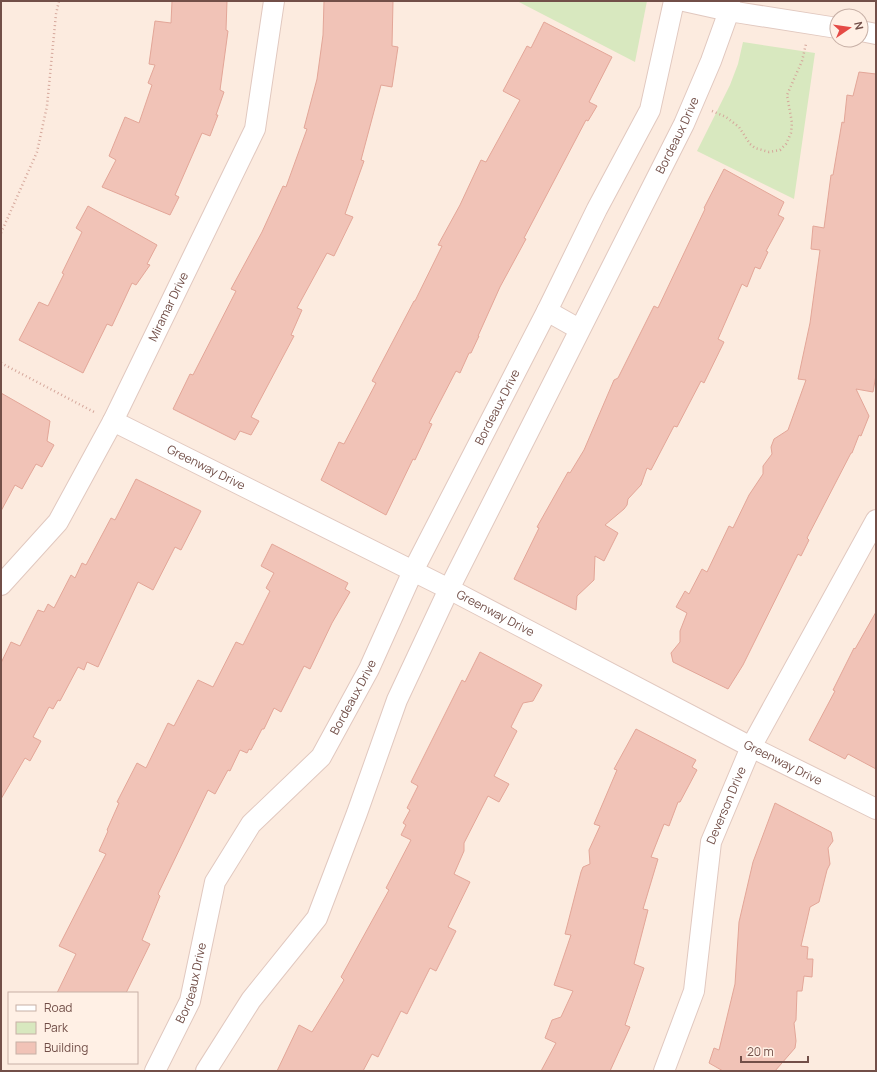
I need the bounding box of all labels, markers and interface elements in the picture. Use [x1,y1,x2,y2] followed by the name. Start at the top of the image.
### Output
[829,8,869,48] north arrow
[851,20,867,31] text: N
[651,94,703,177] street label: Bordeaux Drive
[144,269,192,344] street label: Miramar Drive
[470,366,524,448] street label: Bordeaux Drive
[164,440,248,494] street label: Greenway Drive
[454,585,538,640] street label: Greenway Drive
[326,657,380,738] street label: Bordeaux Drive
[741,736,825,789] street label: Greenway Drive
[702,764,750,847] street label: Deverson Drive
[171,941,210,1026] street label: Bordeaux Drive
[8,992,138,1064] legend
[44,999,72,1016] text: Road
[44,1019,69,1036] text: Park
[741,1038,808,1064] scale bar
[44,1039,88,1056] text: Building
[747,1043,774,1060] text: 20 m

